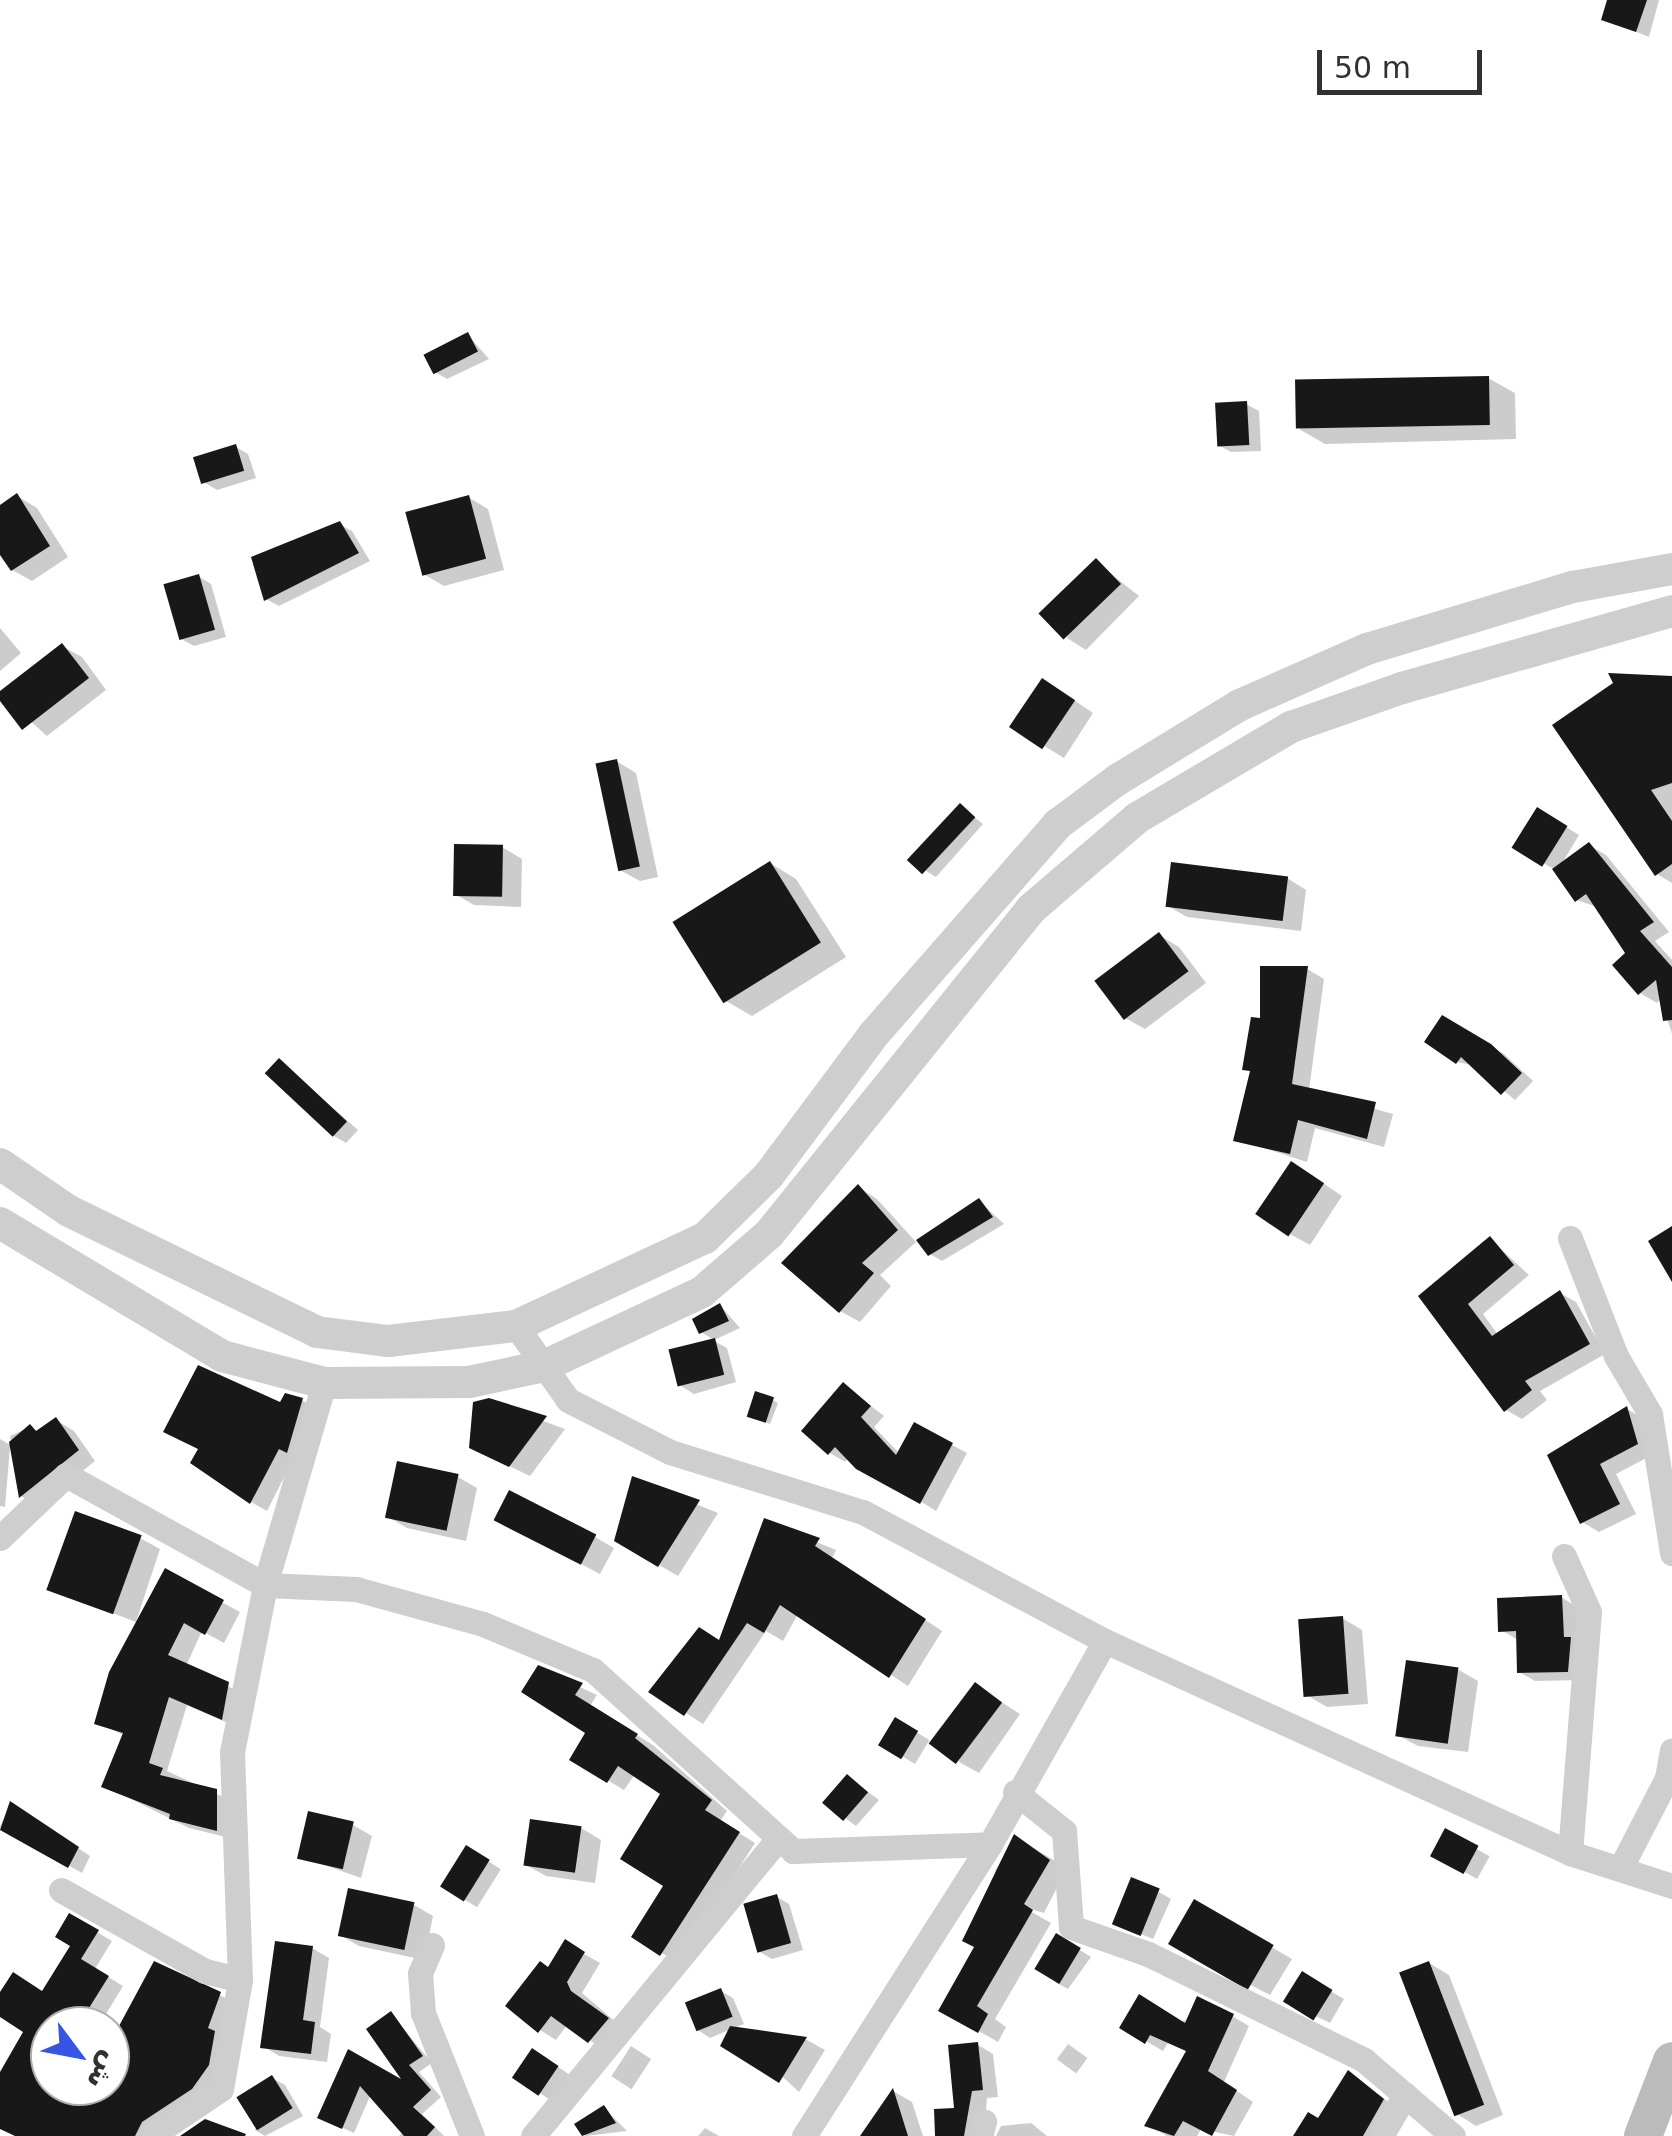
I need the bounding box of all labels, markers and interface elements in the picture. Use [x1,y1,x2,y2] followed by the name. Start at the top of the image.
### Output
[1322,30,1487,92] scale bar
[1334,50,1411,85] text: 50 m
[30,2006,130,2106] north arrow
[80,2046,128,2096] text: ش

